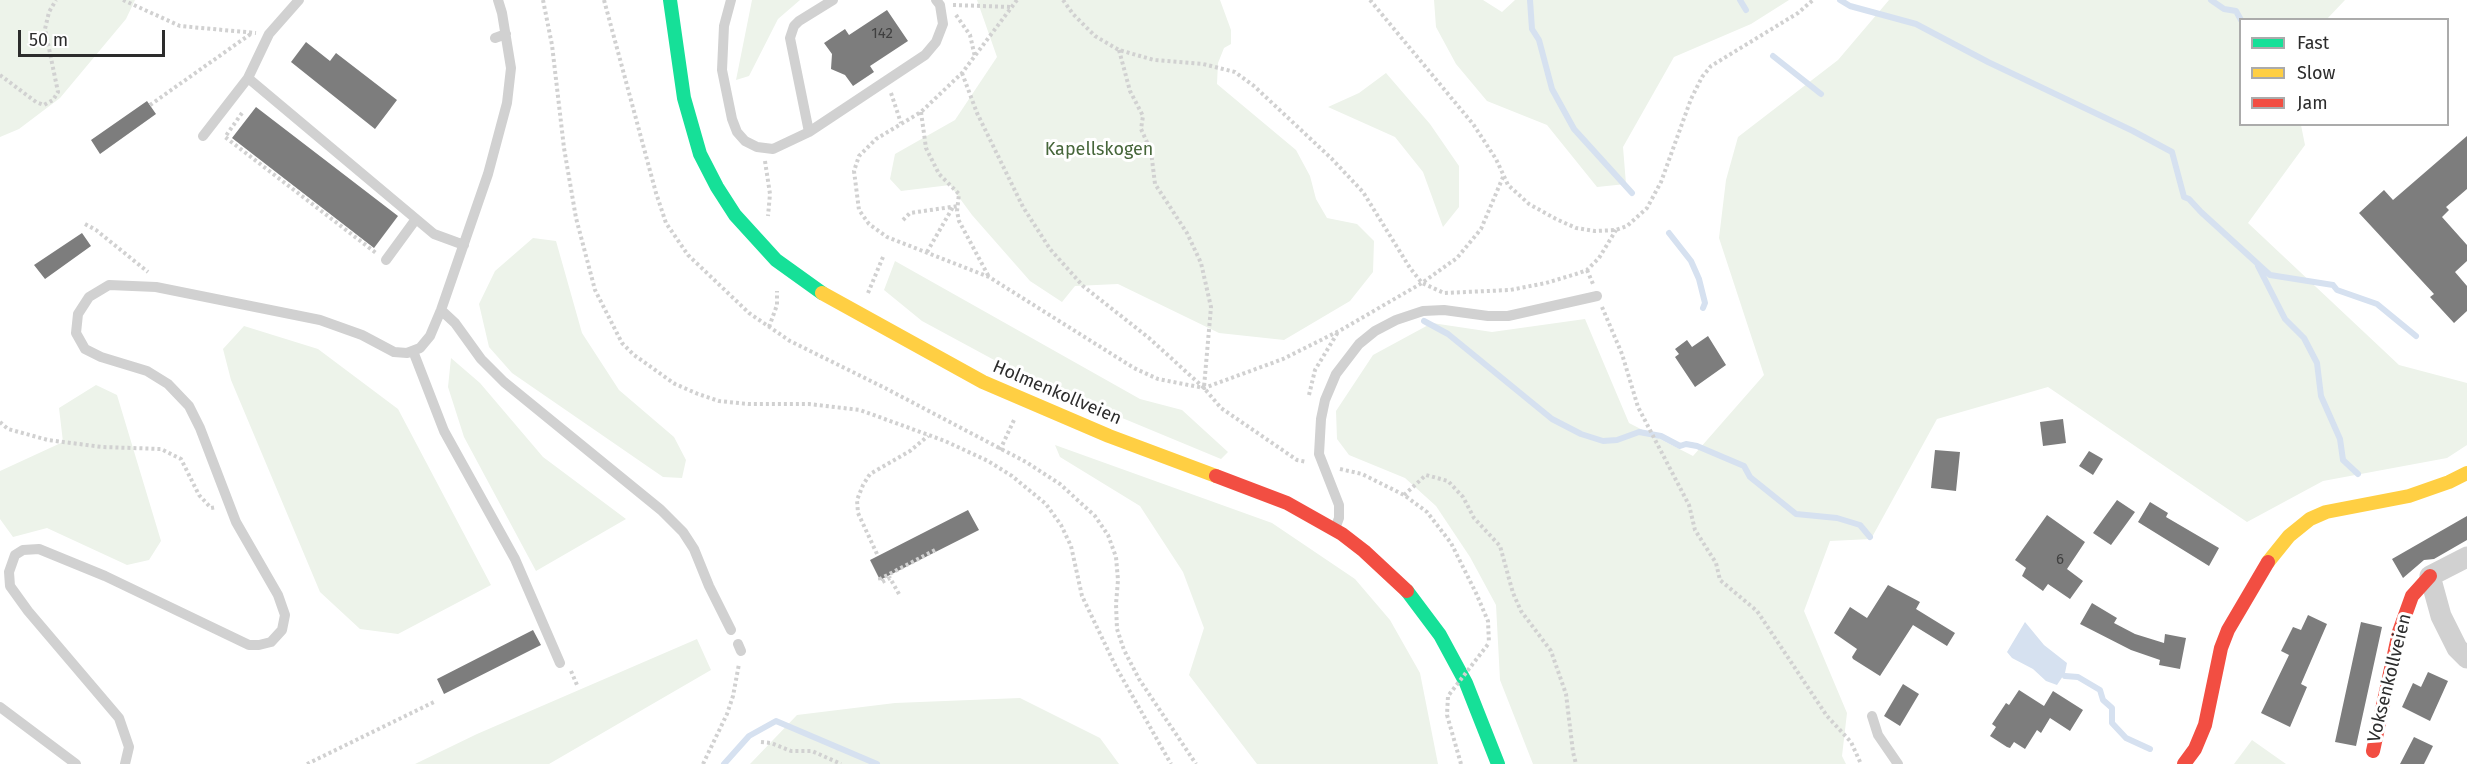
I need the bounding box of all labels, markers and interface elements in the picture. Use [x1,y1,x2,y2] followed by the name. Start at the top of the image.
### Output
[21,18,168,56] scale bar
[2239,18,2449,126] legend
[871,25,893,43] house number: 142
[29,29,68,51] text: 50 m
[2297,32,2329,54] text: Fast
[2297,62,2335,84] text: Slow
[2297,92,2328,114] text: Jam
[1045,139,1153,161] park label: Kapellskogen
[989,356,1125,430] street label: Holmenkollveien
[2056,551,2064,569] house number: 6
[2364,611,2416,745] street label: Voksenkollveien

